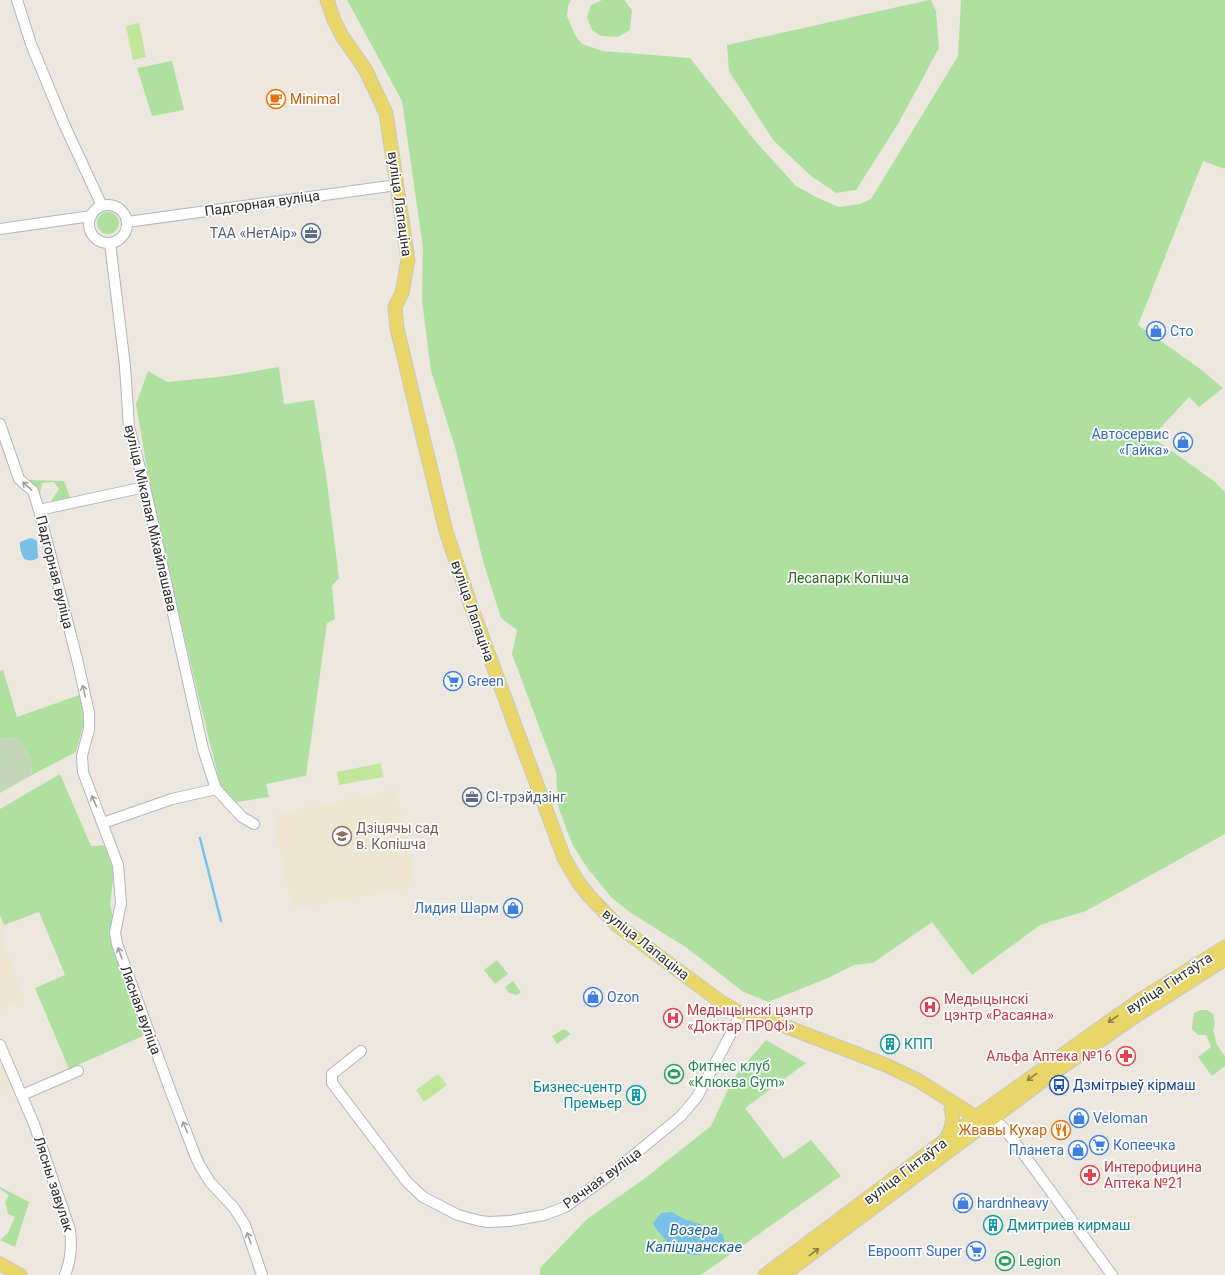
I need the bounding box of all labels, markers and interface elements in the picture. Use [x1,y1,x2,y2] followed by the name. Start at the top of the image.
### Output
[265,88,287,110] cafe icon: Minimal
[290,91,340,107] place label: Minimal
[385,151,415,257] street label: вуліца Лапаціна
[203,187,321,219] street label: Падгорная вуліца
[300,222,322,244] office icon: ТАА «НетАір»
[210,225,297,241] place label: ТАА «НетАір»
[1145,320,1167,342] shop icon: Сто
[1170,323,1194,339] place label: Сто
[122,423,180,613] street label: вуліца Мікалая Міхайлашава
[1091,426,1169,458] place label: Автосервис «Гайка»
[1172,431,1194,453] shop icon: Автосервис «Гайка»
[22,482,32,491] one-way arrow
[33,514,77,630] street label: Падгорная вуліца
[448,558,498,664] street label: вуліца Лапаціна
[787,570,909,586] park label: Лесапарк Копішча
[442,670,464,692] supermarket icon: Green
[467,673,504,689] place label: Green
[80,685,88,698] one-way arrow
[461,786,483,808] office icon: СІ-трэйдзінг
[486,789,566,805] place label: СІ-трэйдзінг
[89,795,97,807] one-way arrow
[356,820,439,852] place label: Дзіцячы сад в. Копішча
[331,825,353,847] school or university icon: Дзіцячы сад в. Копішча
[502,897,524,919] shop icon: Лидия Шарм
[414,900,499,916] place label: Лидия Шарм
[599,905,693,983] street label: вуліца Лапаціна
[116,946,123,959] one-way arrow
[1123,949,1215,1017] street label: вуліца Гінтаўта
[117,963,165,1057] street label: Лясная вуліца
[582,986,604,1008] shop icon: Ozon
[607,989,639,1005] place label: Ozon
[944,991,1054,1023] place label: Медыцынскі цэнтр «Расаяна»
[919,996,941,1018] hospital icon: Медыцынскі цэнтр «Расаяна»
[687,1002,814,1034] place label: Медыцынскі цэнтр «Доктар ПРОФІ»
[662,1007,684,1029] hospital icon: Медыцынскі цэнтр «Доктар ПРОФІ»
[1107,1015,1118,1023] one-way arrow
[879,1033,901,1055] building icon: КПП
[904,1036,933,1052] place label: КПП
[1115,1045,1137,1067] pharmacy icon: Альфа Аптека №16
[986,1048,1112,1064] place label: Альфа Аптека №16
[688,1058,785,1090] place label: Фитнес клуб «Клюква Gym»
[663,1063,685,1085] sports icon: Фитнес клуб «Клюква Gym»
[1026,1073,1037,1081] one-way arrow
[1048,1074,1070,1096] bus stop icon: Дзмітрыеў кірмаш
[1073,1077,1195,1093] place label: Дзмітрыеў кірмаш
[533,1079,622,1111] place label: Бизнес-центр Премьер
[625,1084,647,1106] building icon: Бизнес-центр Премьер
[1068,1107,1090,1129] shop icon: Veloman
[1093,1110,1148,1126] place label: Veloman
[1050,1119,1072,1141] restaurant icon: Жвавы Кухар
[181,1121,188,1133] one-way arrow
[959,1122,1047,1138] place label: Жвавы Кухар
[31,1134,77,1234] street label: Лясны завулак
[1088,1134,1110,1156] supermarket icon: Копеечка
[860,1135,950,1207] street label: вуліца Гінтаўта
[1113,1137,1176,1153] place label: Копеечка
[1067,1139,1089,1161] shop icon: Планета
[1009,1142,1064,1158] place label: Планета
[560,1144,644,1212] street label: Рачная вуліца
[1104,1159,1202,1191] place label: Интерофицина Аптека №21
[1079,1164,1101,1186] pharmacy icon: Интерофицина Аптека №21
[952,1192,974,1214] shop icon: hardnheavy
[977,1195,1049,1211] place label: hardnheavy
[982,1214,1004,1236] building icon: Дмитриев кирмаш
[1007,1217,1130,1233] place label: Дмитриев кирмаш
[646,1221,742,1256] water label: Возера Капішчанскае
[245,1232,252,1245] one-way arrow
[965,1240,987,1262] supermarket icon: Евроопт Super
[868,1243,962,1259] place label: Евроопт Super
[809,1247,820,1256] one-way arrow
[994,1250,1016,1272] sports icon: Legion
[1019,1253,1061,1269] place label: Legion

